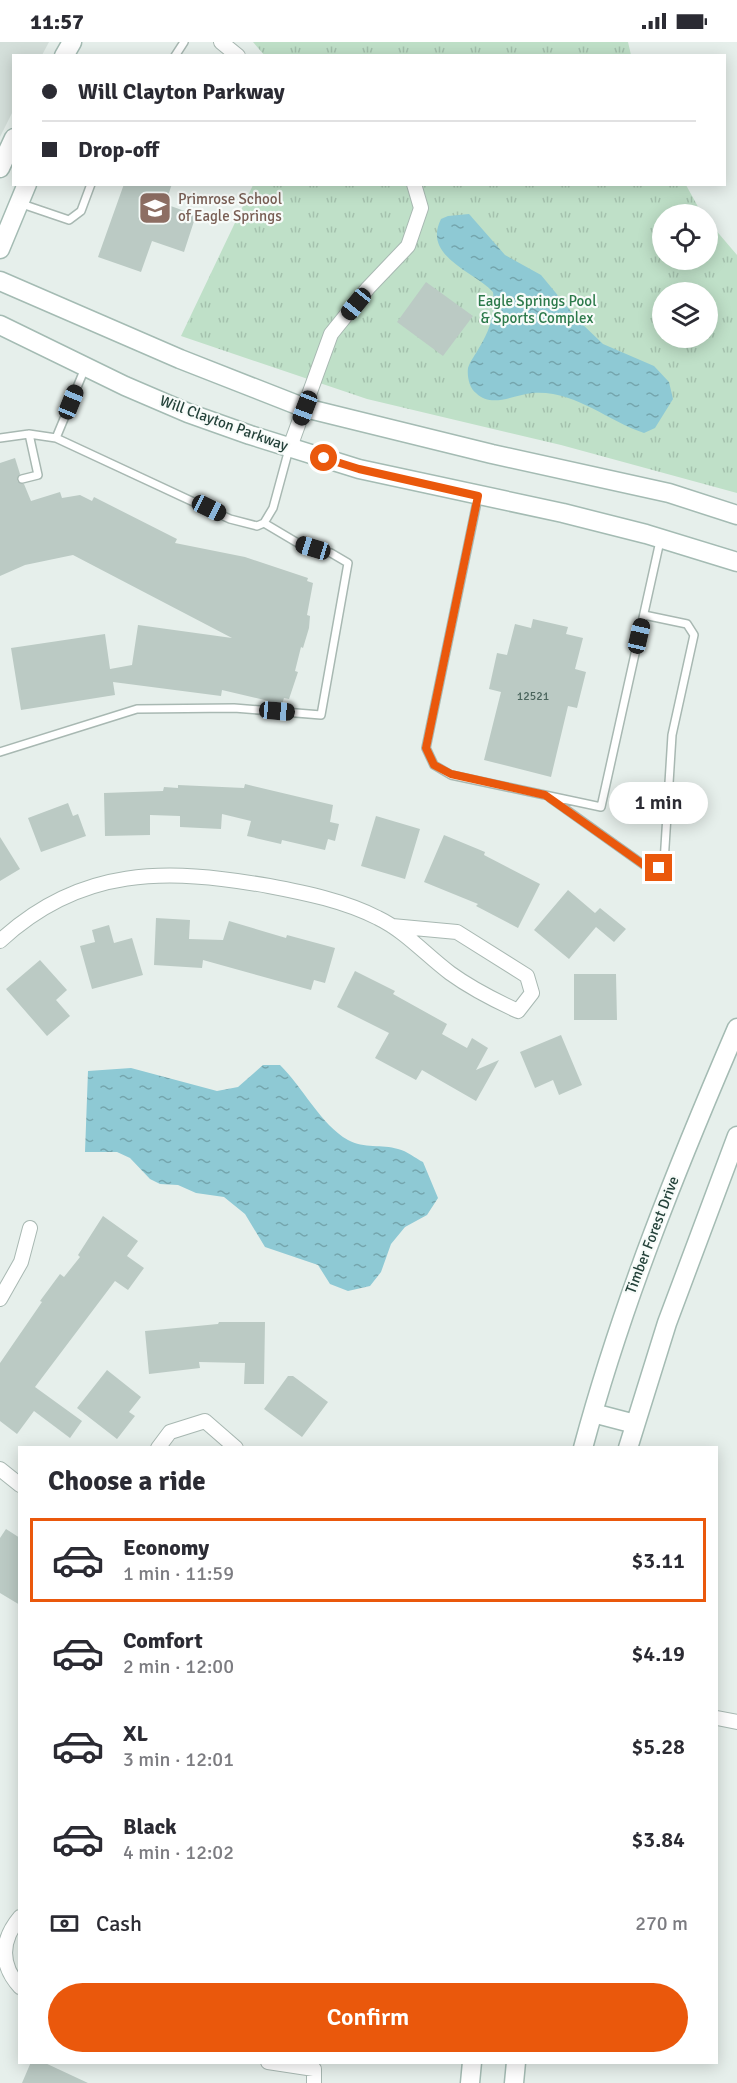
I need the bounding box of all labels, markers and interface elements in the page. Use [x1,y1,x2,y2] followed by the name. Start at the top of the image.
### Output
[30,8,84,35] text: 11:57
[78,78,285,105] text: Will Clayton Parkway
[78,136,159,163] text: Drop-off
[137,190,173,226] school or university icon: Primrose School of Eagle Springs
[178,190,282,225] place label: Primrose School of Eagle Springs
[652,204,718,348] map controls
[652,204,718,270] button: locate
[652,282,718,348] button: layers
[338,284,374,324] car
[477,292,597,327] park label: Eagle Springs Pool & Sports Complex
[56,382,86,422] car
[290,388,320,428] car
[157,391,291,455] street label: Will Clayton Parkway
[310,444,337,471] route start
[189,492,229,524] car
[293,534,333,562] car
[626,616,652,656] car
[517,689,549,704] house number: 12521
[258,700,296,722] car
[610,781,708,823] callout: 1 min
[635,790,682,815] text: 1 min
[645,854,672,881] route end
[621,1174,683,1296] street label: Timber Forest Drive
[48,1465,206,1498] text: Choose a ride
[51,1533,105,1587] icon: car
[123,1534,209,1561] text: Economy
[631,1547,685,1574] text: $3.11
[123,1561,234,1586] text: 1 min · 11:59
[51,1626,105,1680] icon: car
[123,1627,203,1654] text: Comfort
[631,1640,685,1667] text: $4.19
[123,1654,234,1679] text: 2 min · 12:00
[51,1719,105,1773] icon: car
[123,1720,148,1747] text: XL
[631,1733,685,1760] text: $5.28
[123,1747,234,1772] text: 3 min · 12:01
[51,1812,105,1866] icon: car
[123,1813,177,1840] text: Black
[631,1826,685,1853] text: $3.84
[123,1840,234,1865] text: 4 min · 12:02
[48,1907,81,1940] icon: cash
[96,1910,142,1937] text: Cash
[635,1911,688,1936] text: 270 m
[48,1983,688,2052] button: Confirm

